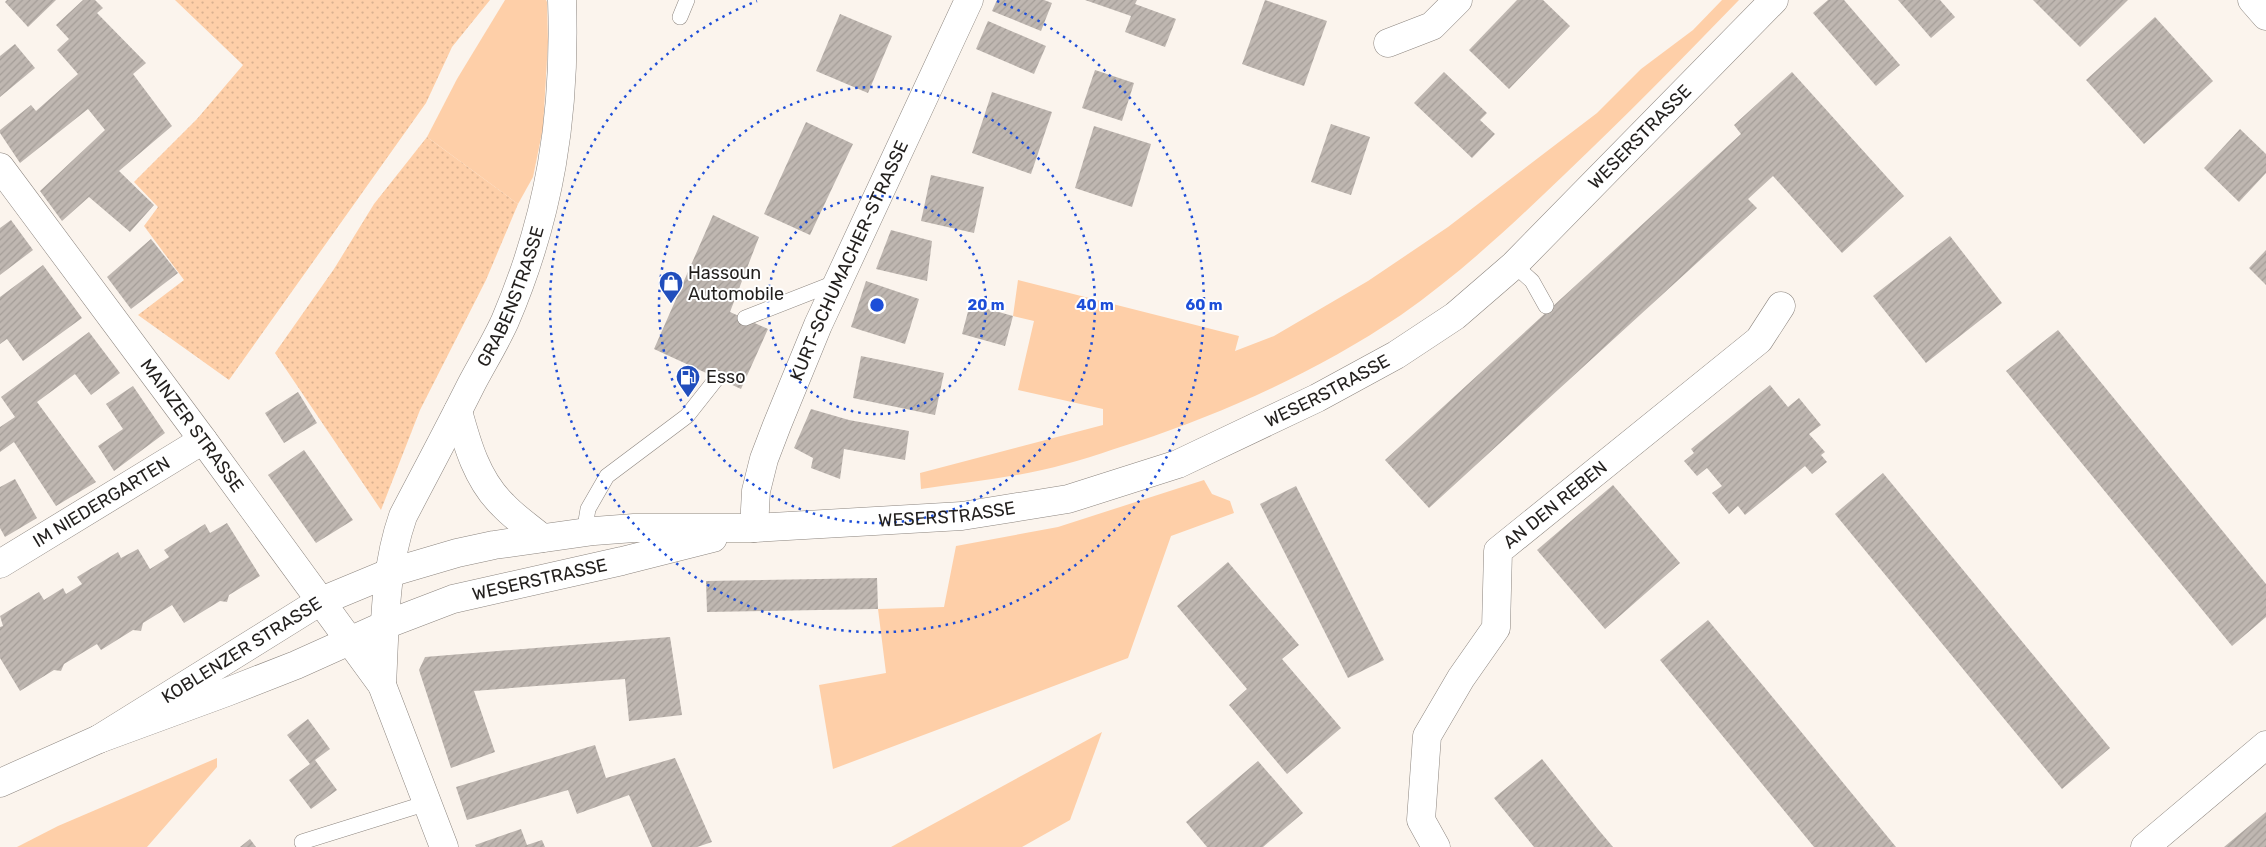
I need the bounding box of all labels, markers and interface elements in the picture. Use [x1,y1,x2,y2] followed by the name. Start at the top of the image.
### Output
[1584,80,1696,194] street label: WESERSTRASSE
[785,137,913,384] street label: KURT-SCHUMACHER-STRASSE
[472,224,549,371] street label: GRABENSTRASSE
[688,262,784,305] place label: Hassoun Automobile
[658,270,684,304] shop icon: Hassoun Automobile
[868,296,886,314] centre of rings
[968,296,1004,314] text: 20 m
[1076,296,1114,314] text: 40 m
[1186,296,1222,314] text: 60 m
[1261,350,1394,432] street label: WESERSTRASSE
[135,355,248,496] street label: MAINZER STRASSE
[675,364,701,398] fuel station icon: Esso
[706,366,746,388] place label: Esso
[29,452,174,552] street label: IM NIEDERGARTEN
[1499,456,1612,553] street label: AN DEN REBEN
[878,497,1017,532] street label: WESERSTRASSE
[470,554,609,605] street label: WESERSTRASSE
[158,592,326,708] street label: KOBLENZER STRASSE

